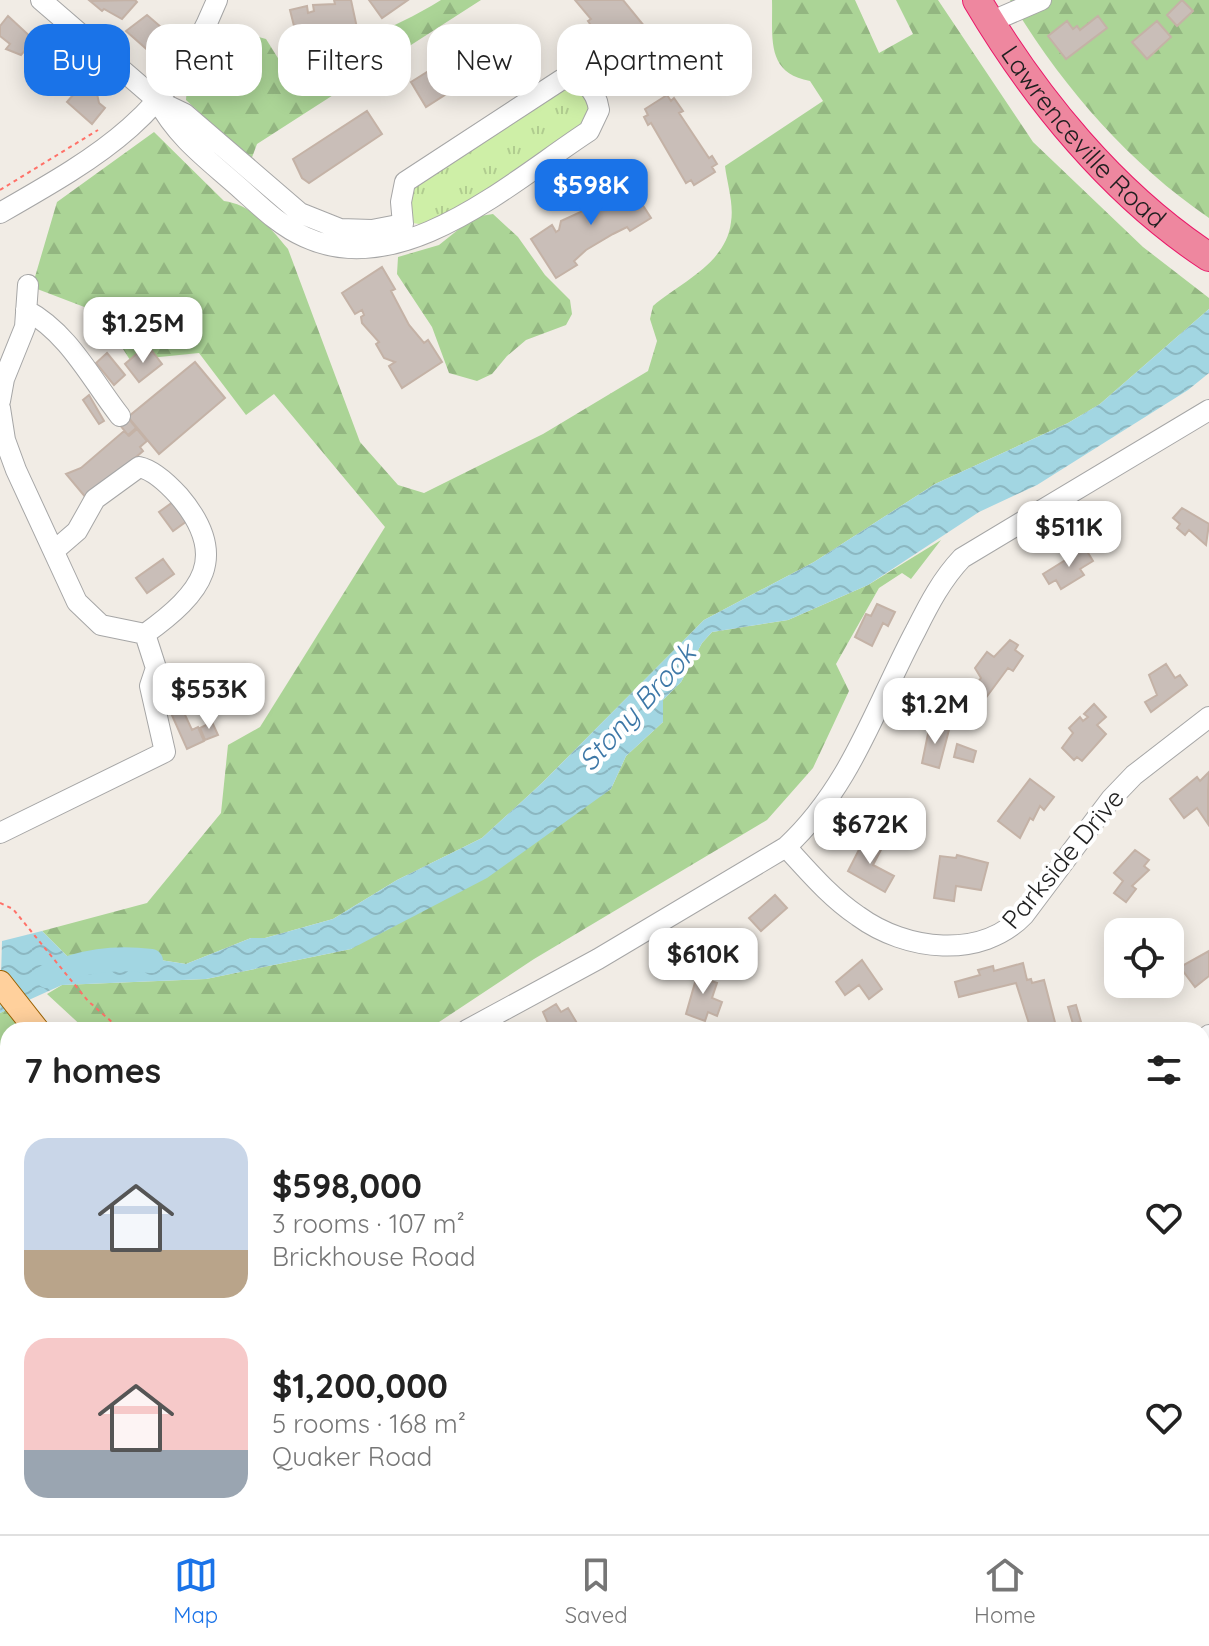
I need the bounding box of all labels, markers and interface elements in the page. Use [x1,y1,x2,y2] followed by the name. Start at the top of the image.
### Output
[24,24,130,96] chip: Buy
[146,24,262,96] chip: Rent
[278,24,411,96] chip: Filters
[427,24,541,96] chip: New
[557,24,752,96] chip: Apartment
[994,39,1173,235] street label: Lawrenceville Road
[535,159,647,227] pin: $598K
[553,168,629,201] text: $598K
[78,297,208,365] pin: $1.25M
[101,306,185,339] text: $1.25M
[1013,501,1125,569] pin: $511K
[1035,510,1103,543] text: $511K
[570,634,705,777] water label: Stony Brook
[153,663,265,731] pin: $553K
[171,672,247,705] text: $553K
[879,678,991,746] pin: $1.2M
[901,687,969,720] text: $1.2M
[994,782,1131,935] street label: Parkside Drive
[814,798,926,866] pin: $672K
[832,807,908,840] text: $672K
[1104,918,1184,998] map controls
[1104,918,1184,998] button: locate
[647,928,759,996] pin: $610K
[667,937,739,970] text: $610K
[1142,1048,1186,1092] icon: filters
[24,1049,161,1092] text: 7 homes
[272,1164,422,1207] text: $598,000
[88,1170,184,1266] icon: home
[1142,1196,1186,1240] icon: heart
[272,1207,465,1240] text: 3 rooms · 107 m²
[272,1240,476,1273] text: Brickhouse Road
[272,1364,448,1407] text: $1,200,000
[88,1370,184,1466] icon: home
[1142,1396,1186,1440] icon: heart
[272,1407,466,1440] text: 5 rooms · 168 m²
[272,1440,432,1473] text: Quaker Road
[173,1553,218,1629] tab: Map
[565,1553,627,1629] tab: Saved
[974,1553,1036,1629] tab: Home

